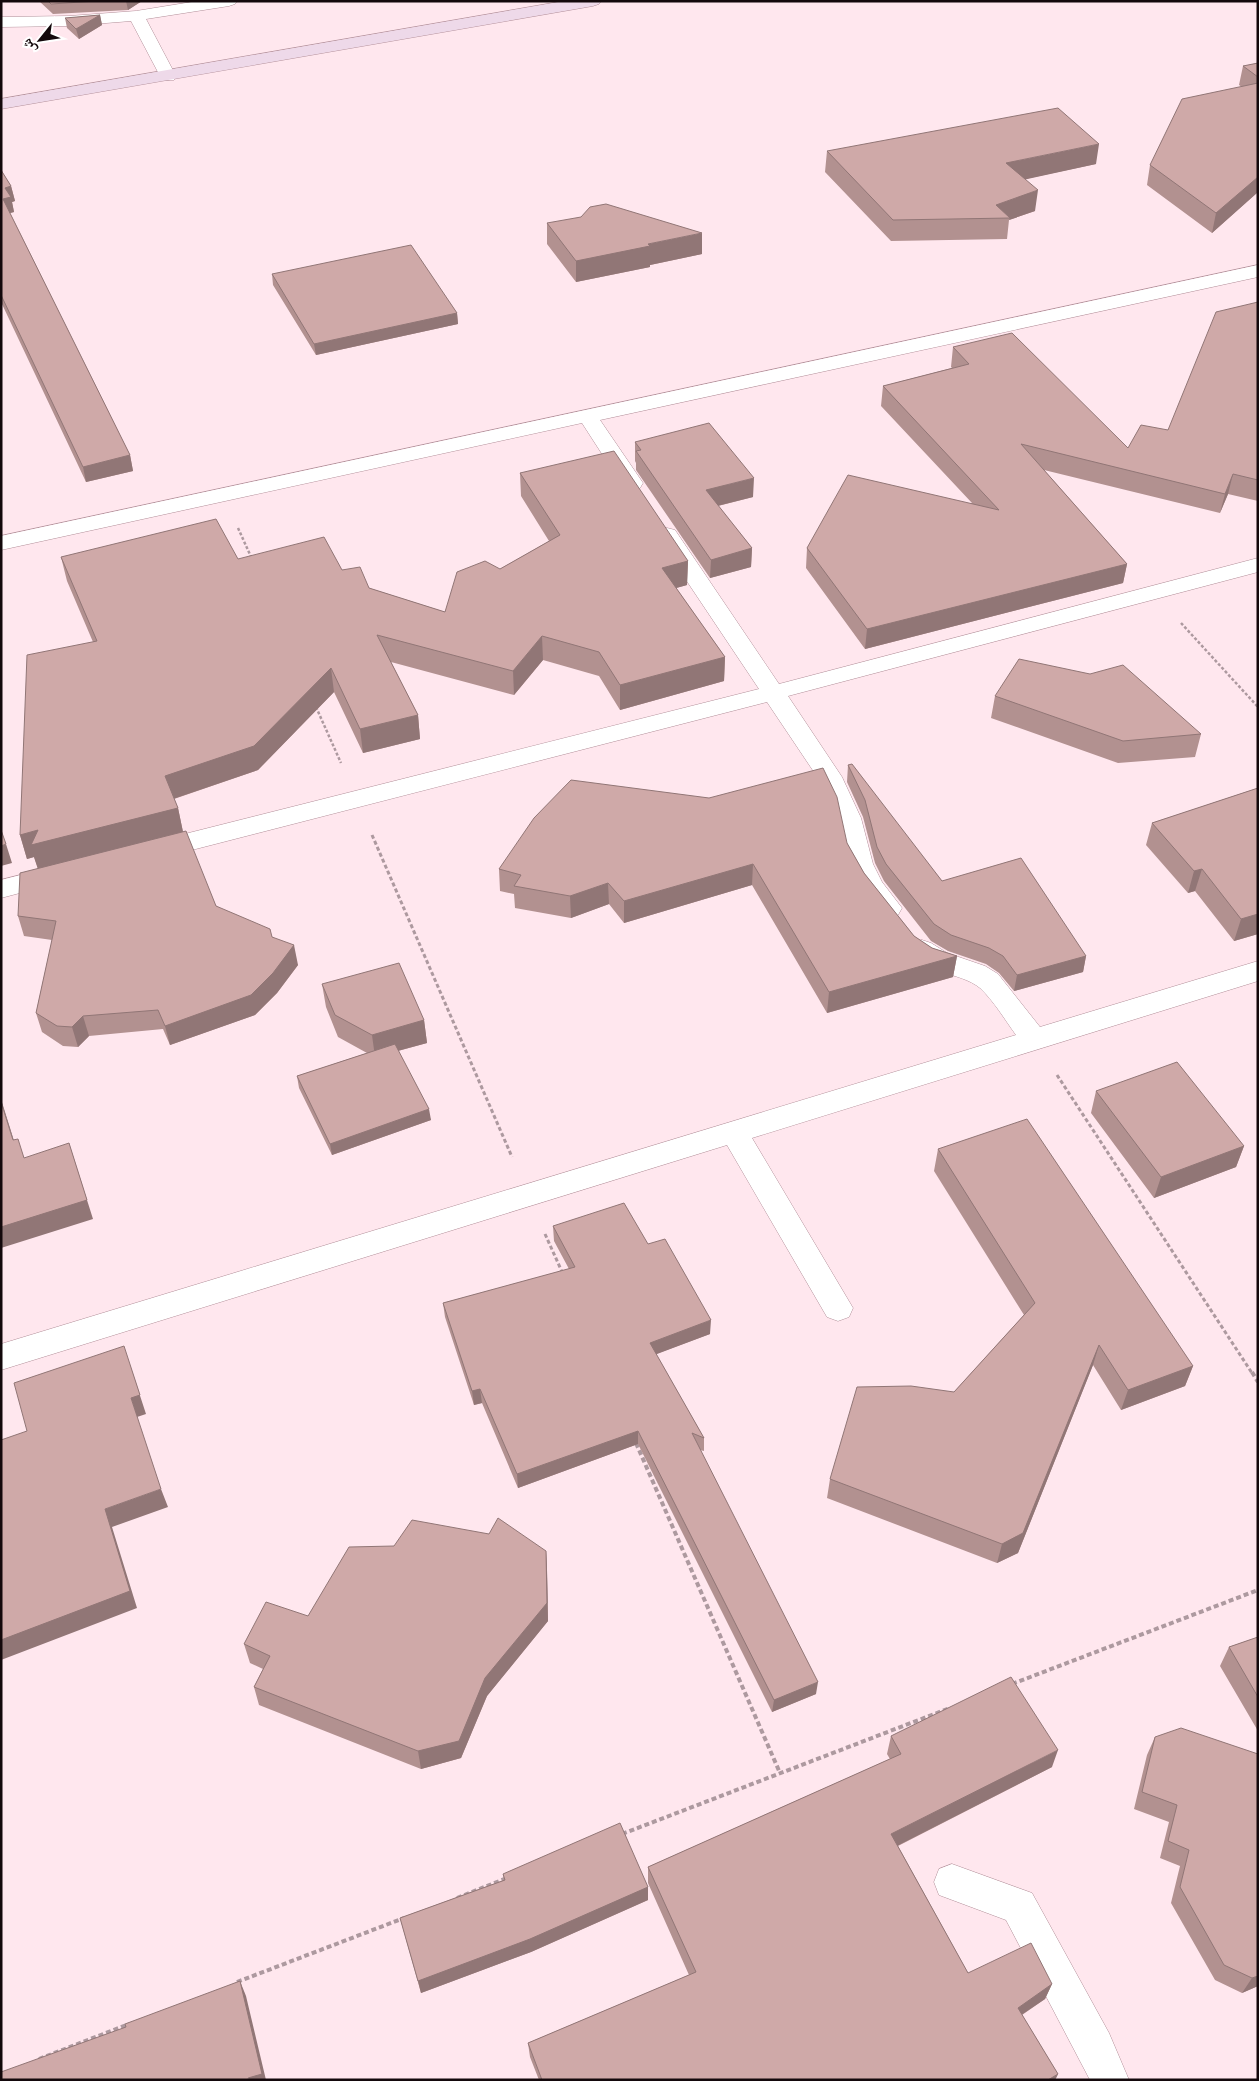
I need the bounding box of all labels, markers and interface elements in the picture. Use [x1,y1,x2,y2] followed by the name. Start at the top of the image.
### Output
[15,15,65,65] north arrow
[16,35,40,58] text: ش

